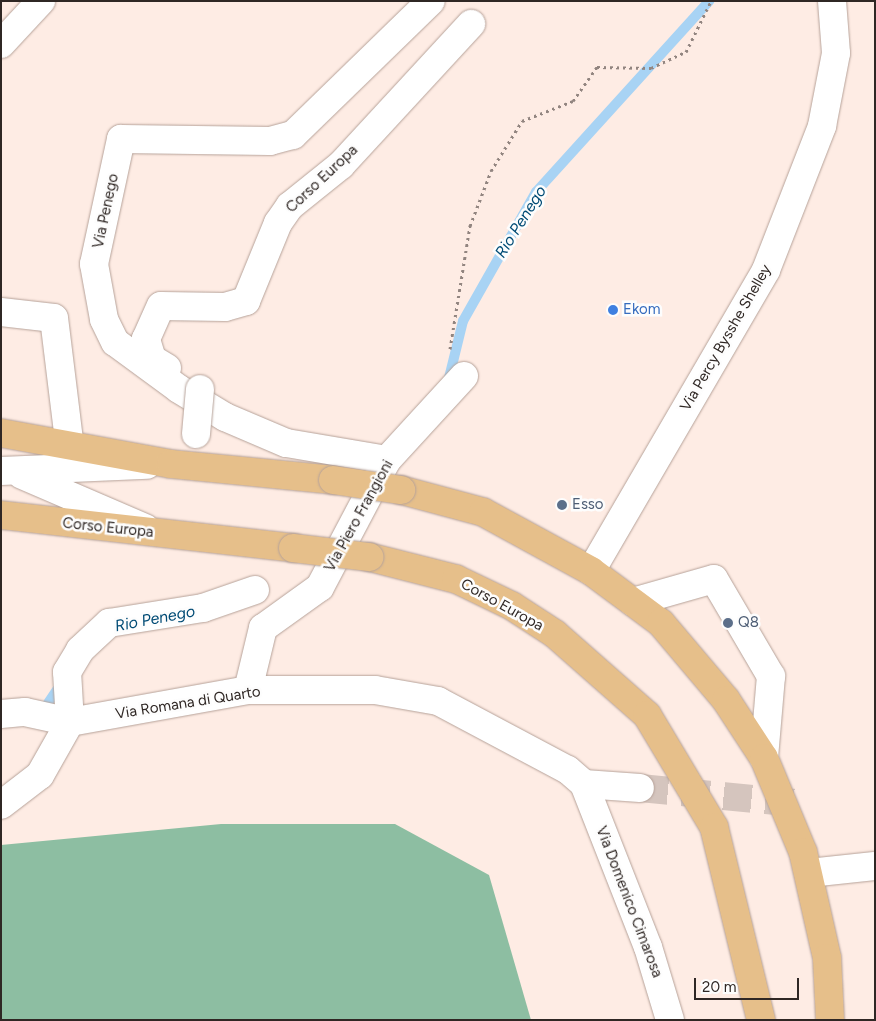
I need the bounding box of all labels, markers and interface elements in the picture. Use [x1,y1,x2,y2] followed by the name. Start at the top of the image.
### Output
[282,141,362,217] street label: Corso Europa
[89,172,123,250] street label: Via Penego
[491,182,551,262] water label: Rio Penego
[677,262,775,414] street label: Via Percy Bysshe Shelley
[623,301,660,319] place label: Ekom
[607,304,619,316] marker: Ekom
[321,457,397,575] street label: Via Piero Frangioni
[572,496,604,514] place label: Esso
[556,499,568,511] marker: Esso
[62,514,154,542] street label: Corso Europa
[458,575,546,635] street label: Corso Europa
[113,602,197,636] water label: Rio Penego
[738,614,759,632] place label: Q8
[722,617,734,629] marker: Q8
[114,683,262,723] street label: Via Romana di Quarto
[592,824,666,980] street label: Via Domenico Cimarosa
[696,968,801,1000] scale bar
[702,978,736,996] text: 20 m

